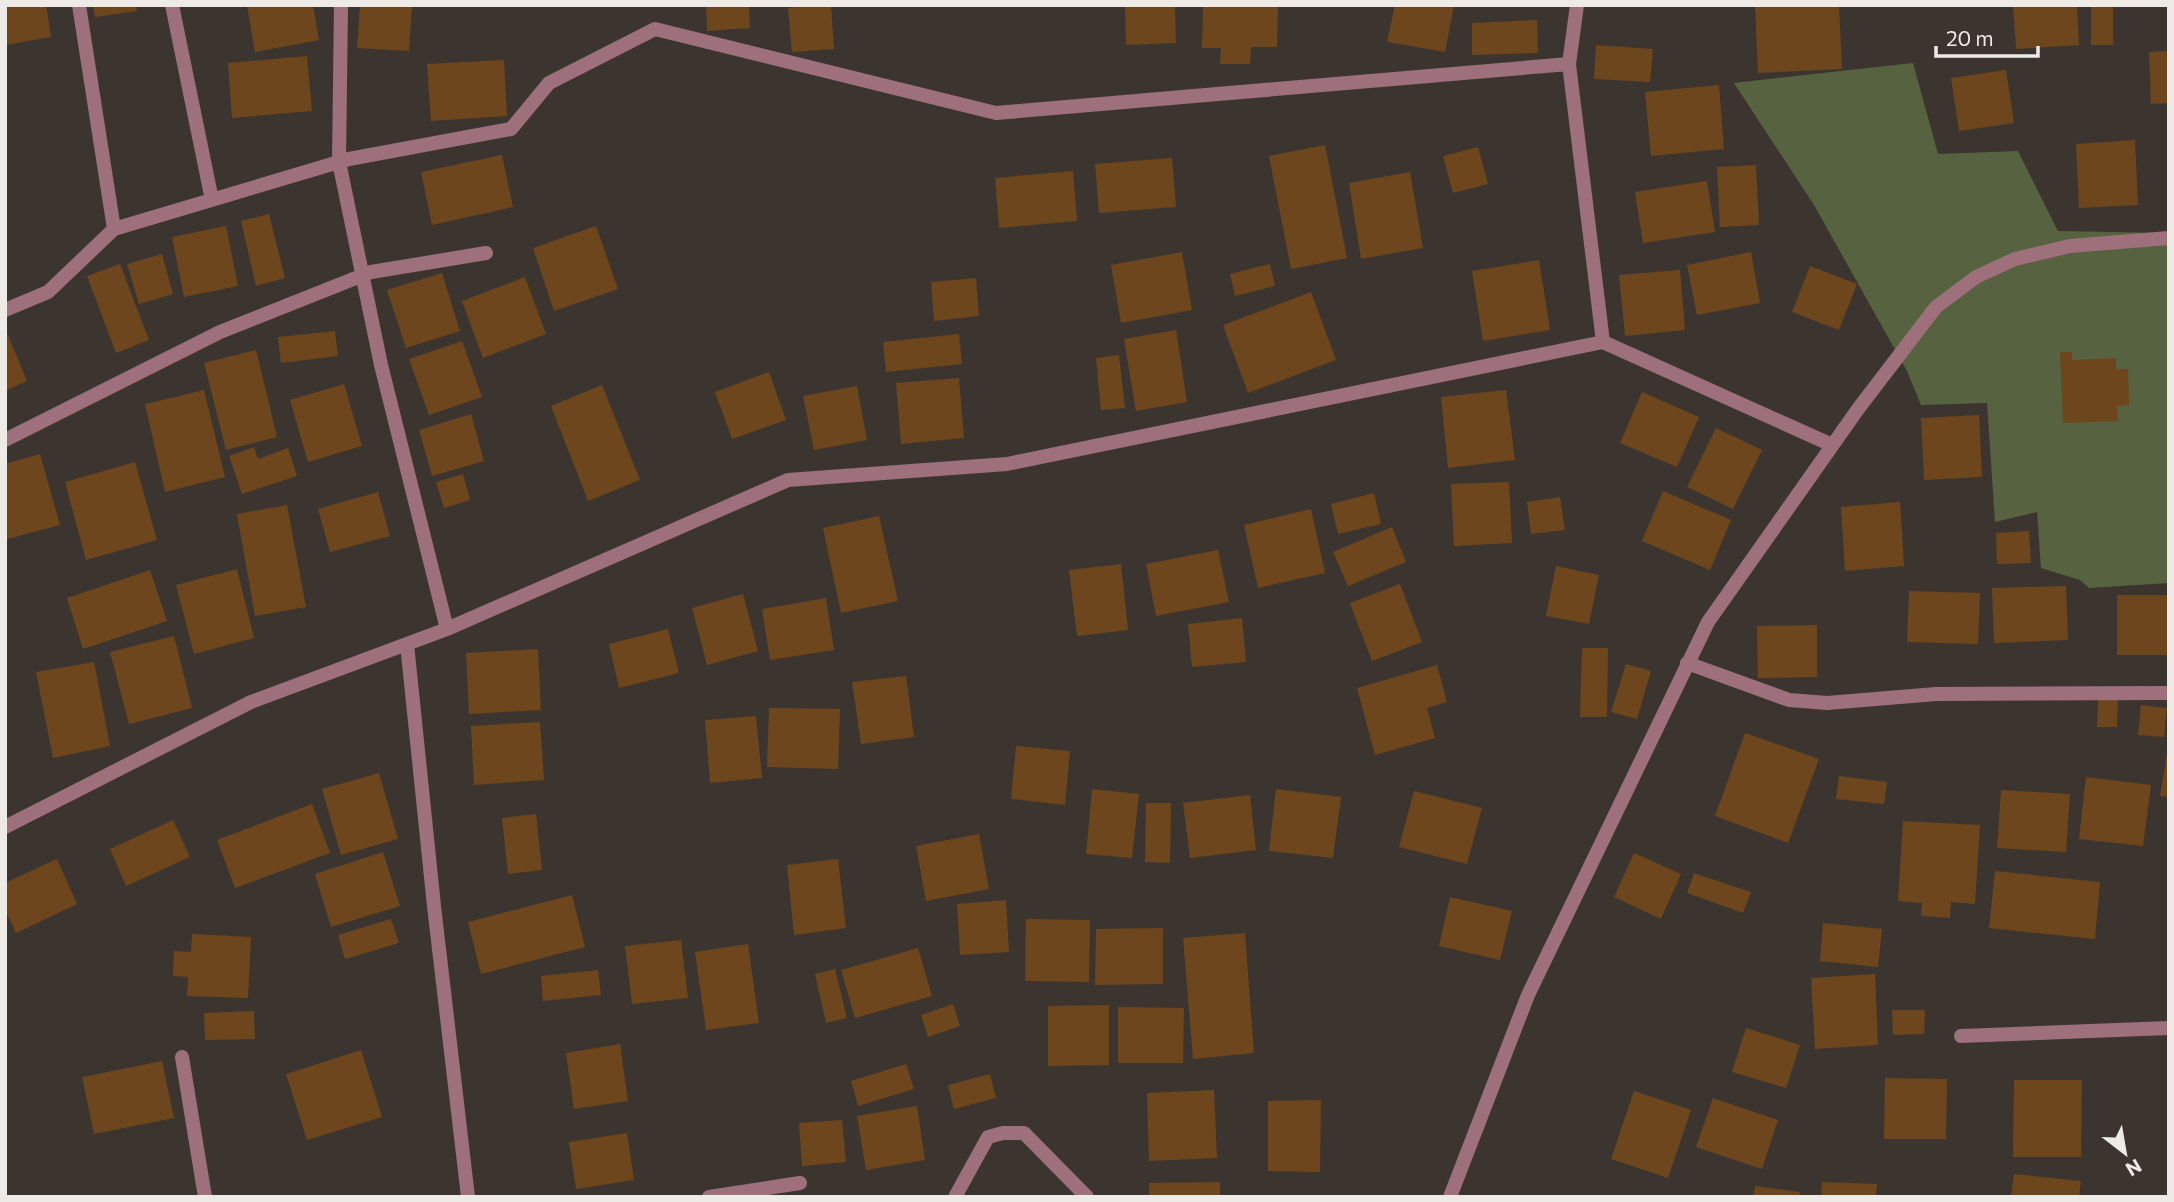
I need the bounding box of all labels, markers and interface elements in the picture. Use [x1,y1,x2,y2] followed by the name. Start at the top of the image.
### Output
[1936,14,2038,58] scale bar
[1946,25,1994,50] text: 20 m
[2090,1118,2160,1188] north arrow
[2122,1154,2146,1182] text: N

